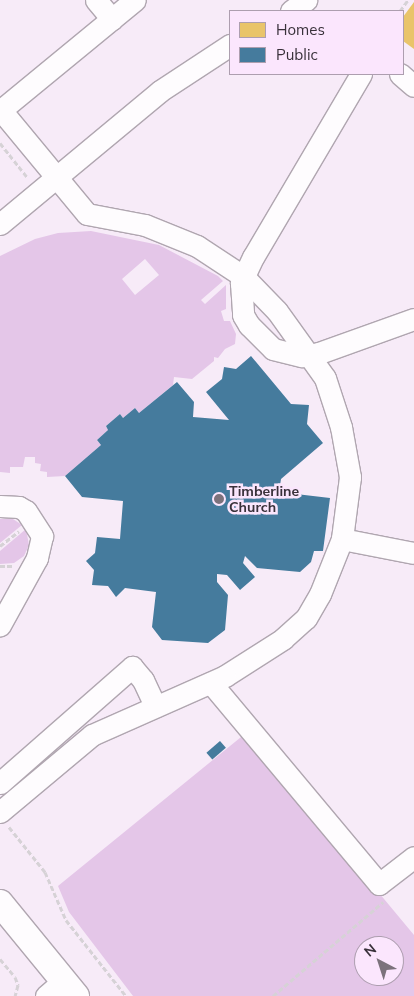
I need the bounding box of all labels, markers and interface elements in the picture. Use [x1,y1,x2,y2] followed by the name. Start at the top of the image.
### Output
[229,10,404,75] legend
[276,20,325,39] text: Homes
[276,45,318,64] text: Public
[229,483,299,516] place label: Timberline Church
[213,493,225,505] marker: Timberline Church
[354,936,404,986] north arrow
[360,940,380,961] text: N

